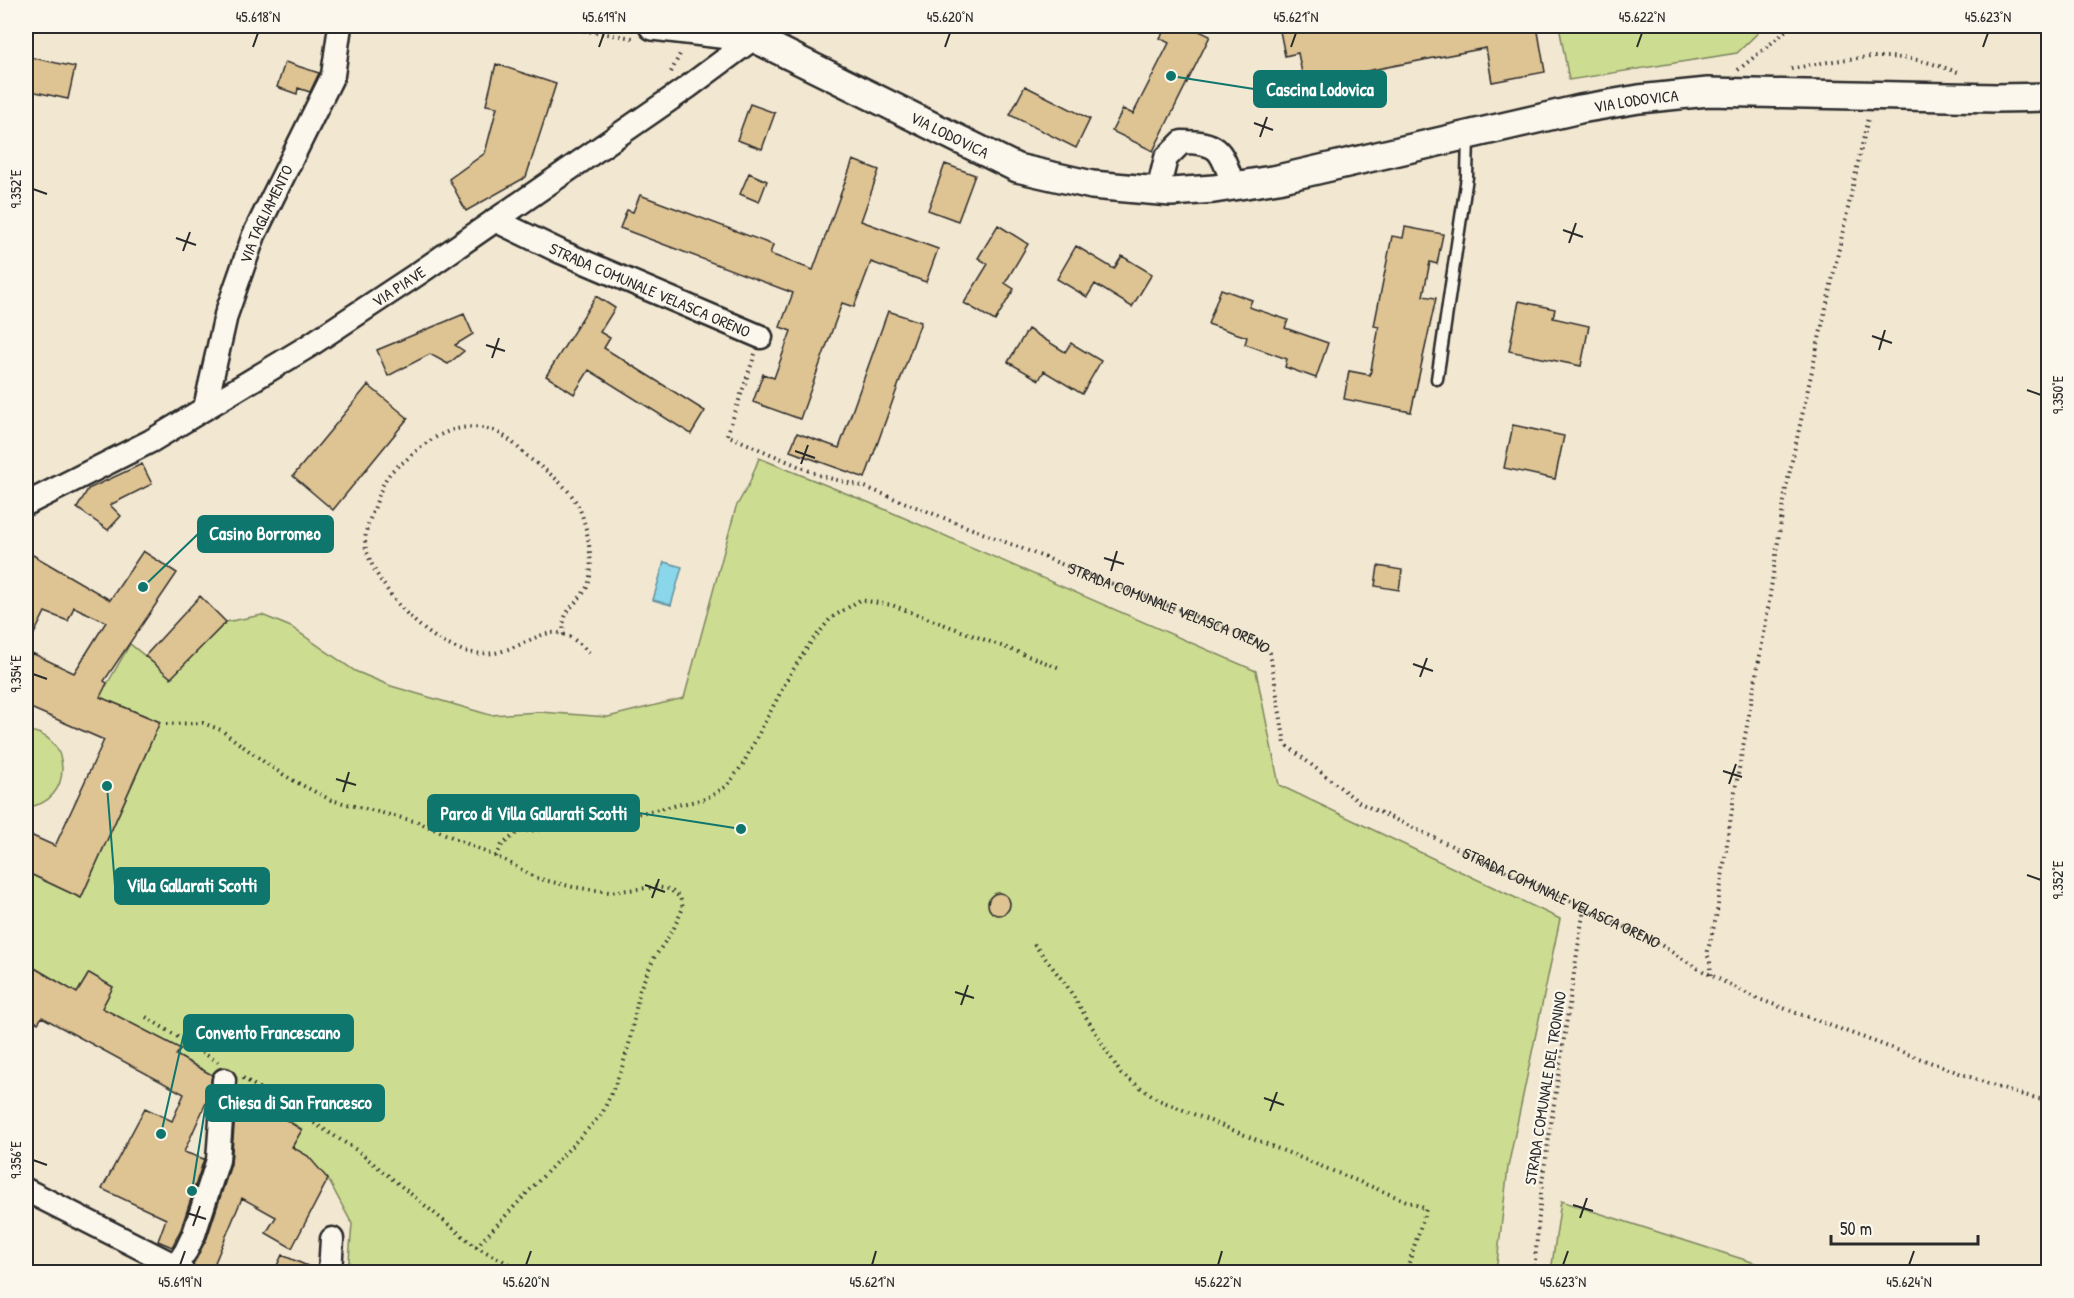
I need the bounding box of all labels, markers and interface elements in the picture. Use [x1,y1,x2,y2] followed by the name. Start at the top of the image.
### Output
[236,6,280,27] text: 45.618°N
[582,6,626,27] text: 45.619°N
[927,6,973,27] text: 45.620°N
[1273,6,1319,27] text: 45.621°N
[1619,6,1665,27] text: 45.622°N
[1965,6,2011,27] text: 45.623°N
[1254,71,1386,107] callout: Cascina Lodovica
[1266,77,1375,102] text: Cascina Lodovica
[1592,84,1680,117] street label: VIA LODOVICA
[907,106,993,164] street label: VIA LODOVICA
[234,161,298,266] street label: VIA TAGLIAMENTO
[5,169,26,208] text: 9.352°E
[546,237,754,342] street label: STRADA COMUNALE VELASCA ORENO
[368,261,430,312] street label: VIA PIAVE
[2047,375,2068,414] text: 9.350°E
[198,516,333,552] callout: Casino Borromeo
[209,521,322,546] text: Casino Borromeo
[1065,557,1276,658] street label: STRADA COMUNALE VELASCA ORENO
[5,655,26,693] text: 9.354°E
[428,795,639,831] callout: Parco di Villa Gallarati Scotti
[440,801,628,826] text: Parco di Villa Gallarati Scotti
[1459,842,1665,953] street label: STRADA COMUNALE VELASCA ORENO
[2047,860,2068,899] text: 9.352°E
[115,868,269,904] callout: Villa Gallarati Scotti
[127,873,257,898] text: Villa Gallarati Scotti
[1519,990,1571,1186] street label: STRADA COMUNALE DEL TRONINO
[184,1015,353,1051] callout: Convento Francescano
[196,1020,341,1045] text: Convento Francescano
[206,1085,384,1121] callout: Chiesa di San Francesco
[218,1090,373,1115] text: Chiesa di San Francesco
[5,1141,26,1179] text: 9.356°E
[1831,1208,1978,1246] scale bar
[1840,1216,1872,1241] text: 50 m
[158,1271,202,1292] text: 45.619°N
[503,1271,549,1292] text: 45.620°N
[849,1271,895,1292] text: 45.621°N
[1195,1271,1241,1292] text: 45.622°N
[1540,1271,1586,1292] text: 45.623°N
[1886,1271,1932,1292] text: 45.624°N

